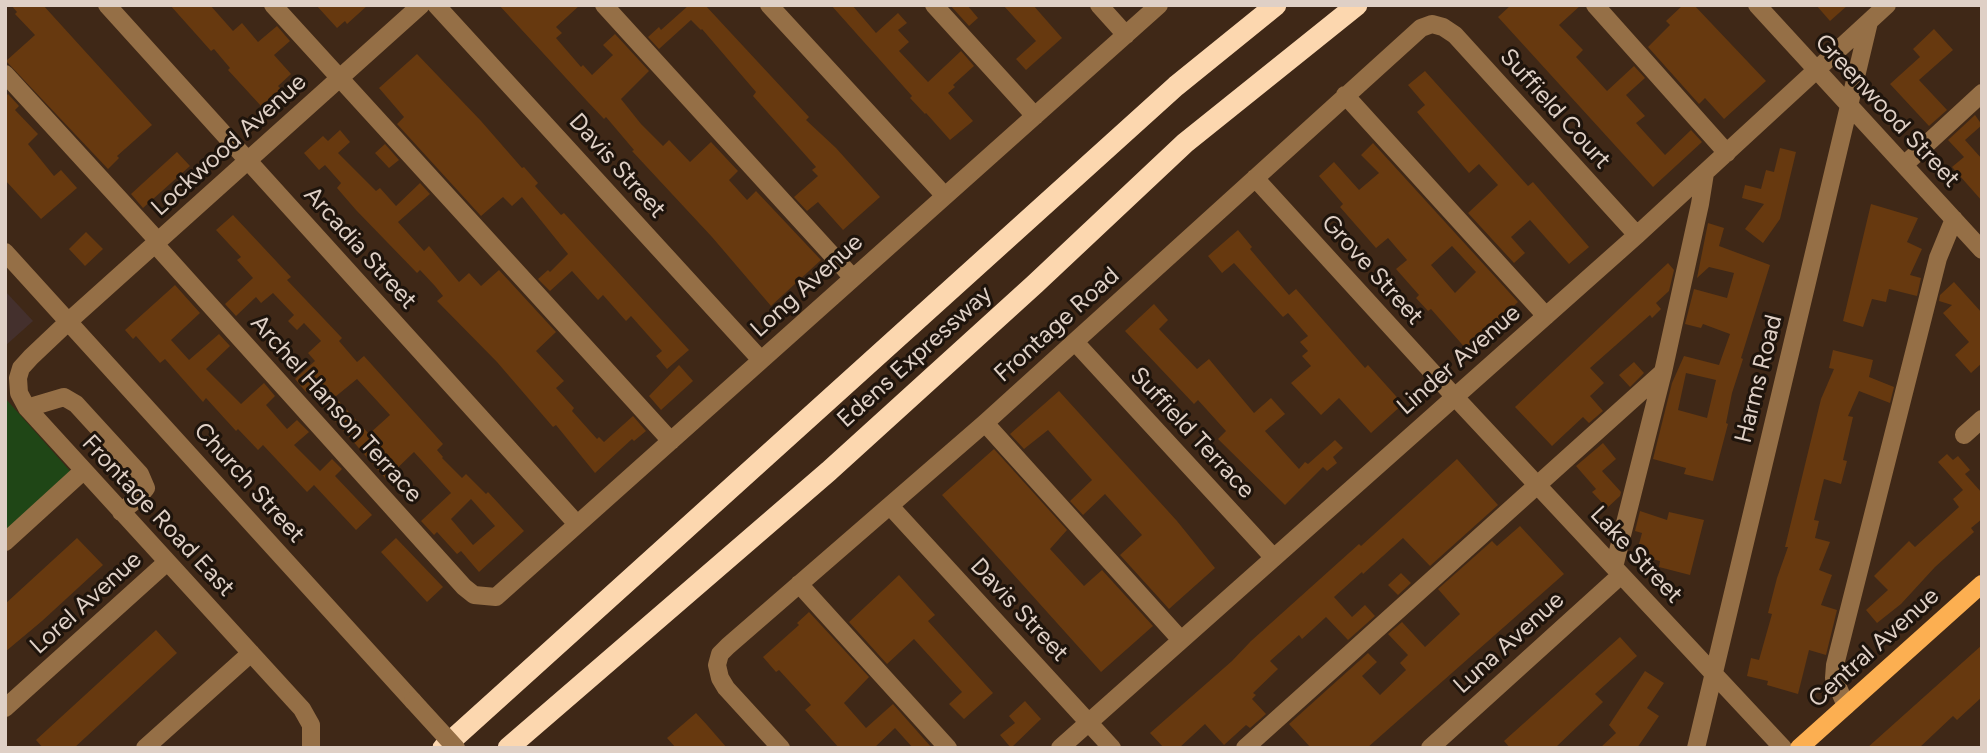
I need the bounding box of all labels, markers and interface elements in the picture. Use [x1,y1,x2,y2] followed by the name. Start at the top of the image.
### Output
[1808,28,1966,194] street label: Greenwood Street
[1494,43,1616,175] street label: Suffield Court
[146,68,312,222] street label: Lockwood Avenue
[562,108,672,224] street label: Davis Street
[298,181,422,315] street label: Arcadia Street
[1315,209,1429,331] street label: Grove Street
[745,228,869,344] street label: Long Avenue
[989,261,1125,389] street label: Frontage Road
[832,280,998,434] street label: Edens Expressway
[1392,299,1526,421] street label: Linder Avenue
[244,309,428,509] street label: Archel Hanson Terrace
[1729,312,1789,446] street label: Harms Road
[1124,361,1260,505] street label: Suffield Terrace
[188,417,310,549] street label: Church Street
[76,429,240,603] street label: Frontage Road East
[1584,500,1688,610] street label: Lake Street
[24,545,148,661] street label: Lorel Avenue
[964,552,1074,668] street label: Davis Street
[1803,582,1945,714] street label: Central Avenue
[1448,586,1570,700] street label: Luna Avenue

